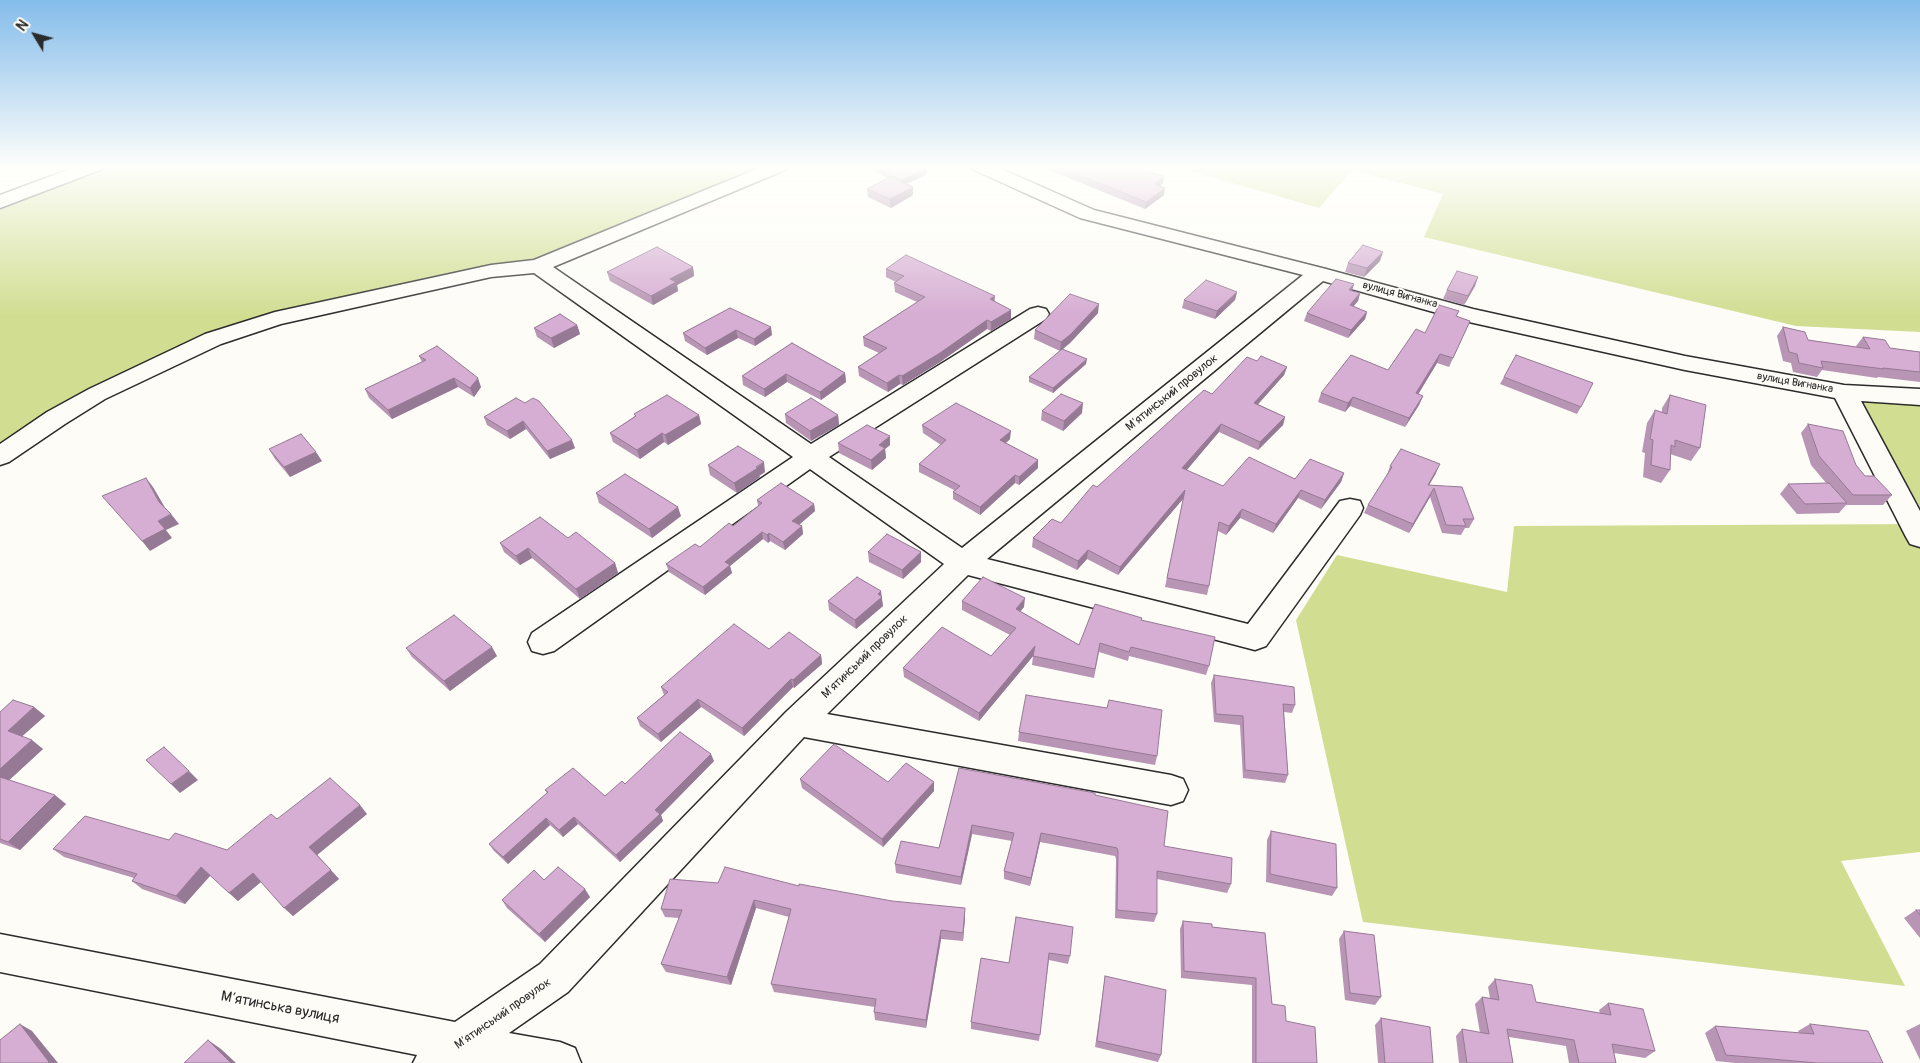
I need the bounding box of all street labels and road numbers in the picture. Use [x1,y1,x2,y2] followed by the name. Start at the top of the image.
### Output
[1361,279,1439,311] street label: вулиця Вигнанка
[1123,351,1221,435] street label: Мʼятинський провулок
[1756,370,1834,396] street label: вулиця Вигнанка
[819,612,911,702] street label: Мʼятинський провулок
[452,975,554,1053] street label: Мʼятинський провулок
[219,988,341,1028] street label: Мʼятинська вулиця

